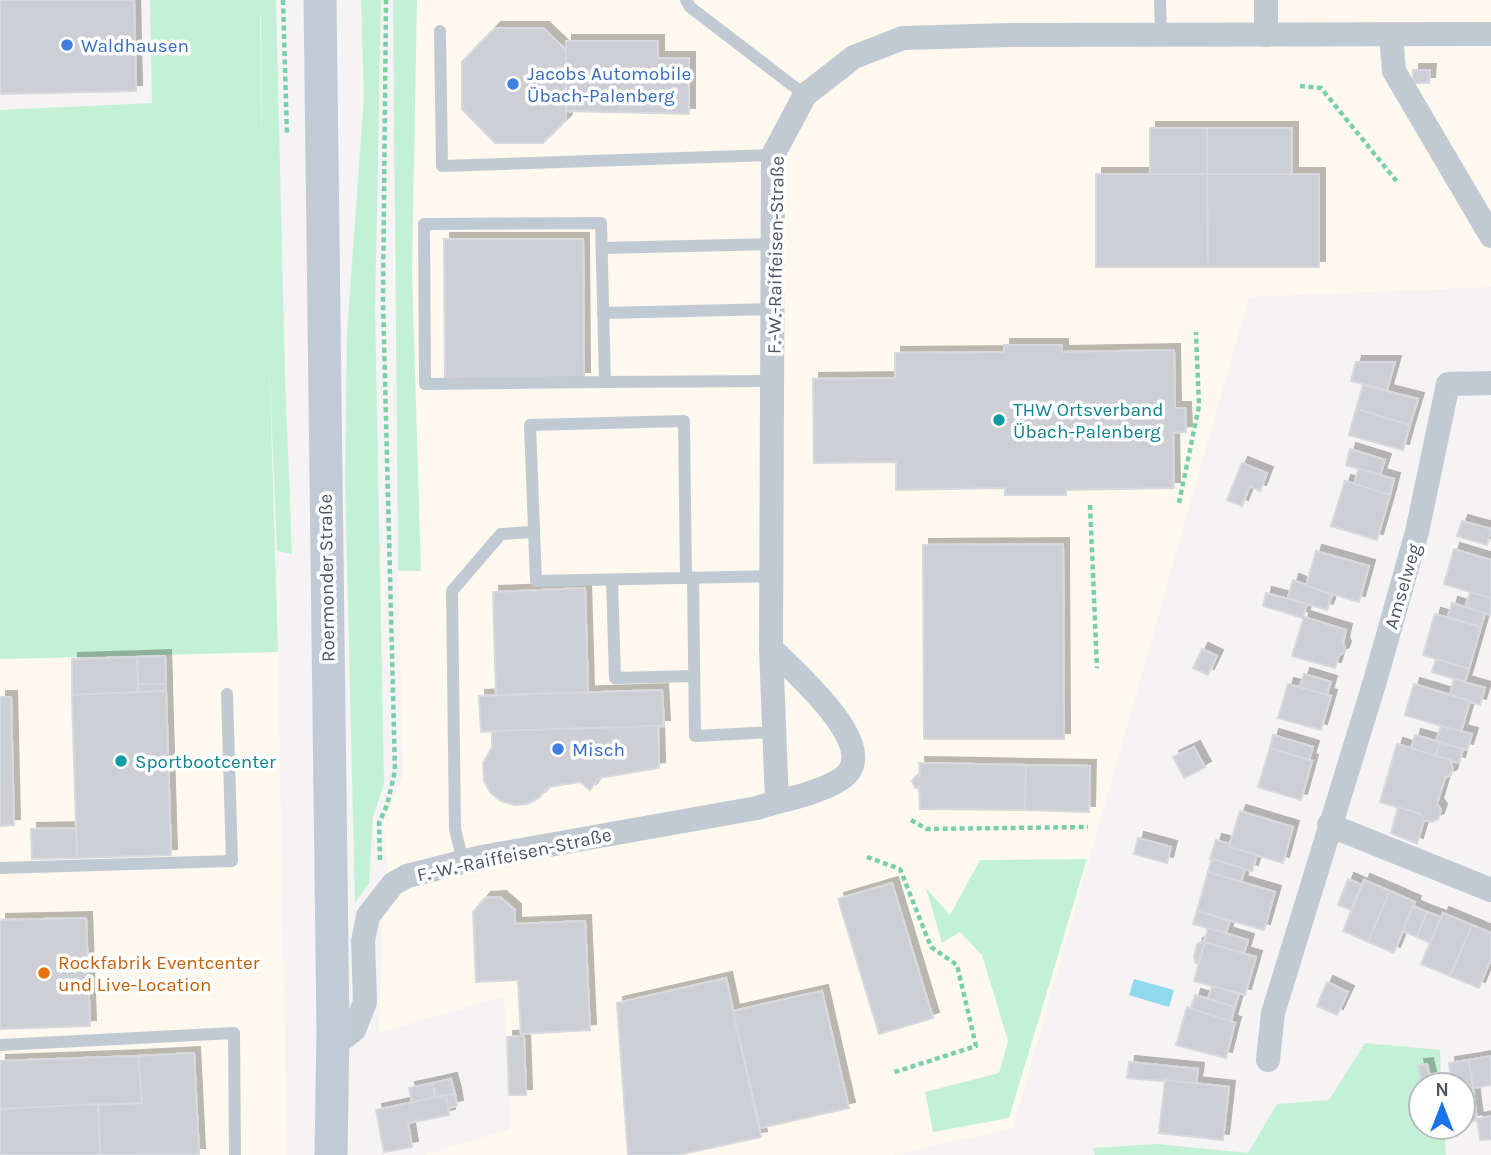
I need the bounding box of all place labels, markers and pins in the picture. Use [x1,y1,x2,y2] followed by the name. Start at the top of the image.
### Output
[81,35,189,57] place label: Waldhausen
[59,37,75,53] marker: Waldhausen
[527,63,691,107] place label: Jacobs Automobile Übach-Palenberg
[505,76,521,92] marker: Jacobs Automobile Übach-Palenberg
[1013,399,1164,443] place label: THW Ortsverband Übach-Palenberg
[991,412,1007,428] marker: THW Ortsverband Übach-Palenberg
[572,739,625,761] place label: Misch
[550,741,566,757] marker: Misch
[135,751,276,773] place label: Sportbootcenter
[113,753,129,769] marker: Sportbootcenter
[58,952,260,996] place label: Rockfabrik Eventcenter und Live-Location
[36,965,52,981] marker: Rockfabrik Eventcenter und Live-Location

